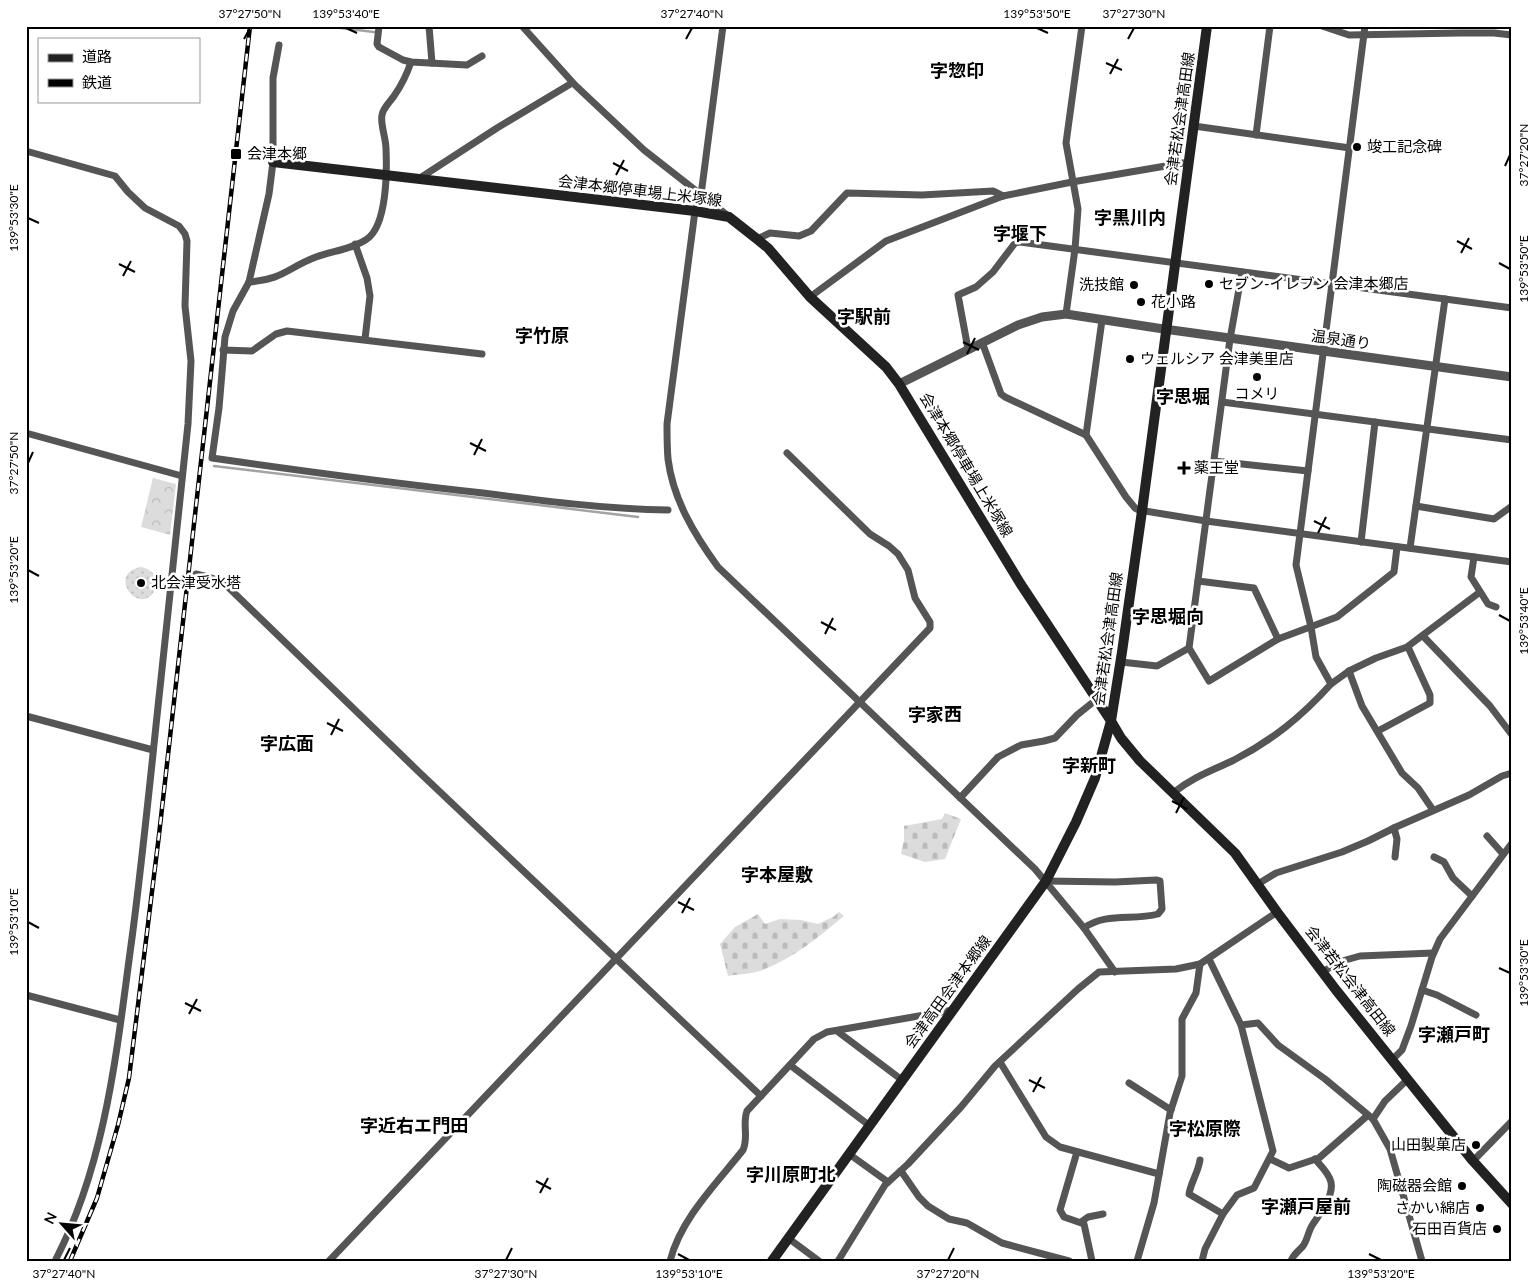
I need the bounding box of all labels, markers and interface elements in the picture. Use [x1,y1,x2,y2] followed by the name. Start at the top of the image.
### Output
[219,6,281,21] text: 37°27'50"N
[312,6,380,21] text: 139°53'40"E
[661,6,723,21] text: 37°27'40"N
[1003,6,1071,21] text: 139°53'50"E
[1103,6,1165,21] text: 37°27'30"N
[38,38,200,102] legend
[82,47,112,65] text: 道路
[1161,51,1197,187] street label: 会津若松会津高田線
[930,59,984,81] district label: 字惣印
[82,73,112,91] text: 鉄道
[1516,124,1531,186] text: 37°27'20"N
[1367,137,1442,155] place label: 竣工記念碑
[1351,141,1363,153] marker: 竣工記念碑
[247,144,307,162] place label: 会津本郷
[229,147,243,161] marker: 会津本郷
[557,171,723,209] street label: 会津本郷停車場上米塚線
[6,184,21,252] text: 139°53'30"E
[1094,206,1166,228] district label: 字黒川内
[993,222,1047,244] district label: 字堰下
[1516,235,1531,303] text: 139°53'50"E
[1219,274,1408,292] place label: セブン-イレブン 会津本郷店
[1079,275,1124,293] place label: 洗技館
[1203,278,1215,290] marker: セブン-イレブン 会津本郷店
[1128,279,1140,291] marker: 洗技館
[1151,292,1196,310] place label: 花小路
[1135,296,1147,308] marker: 花小路
[837,305,891,327] district label: 字駅前
[515,324,569,346] district label: 字竹原
[1310,326,1372,352] street label: 温泉通り
[1140,349,1294,367] place label: ウェルシア 会津美里店
[1124,353,1136,365] marker: ウェルシア 会津美里店
[1251,371,1263,383] marker: コメリ
[1234,384,1280,402] place label: コメリ
[1156,385,1210,407] district label: 字思堀
[917,389,1017,540] street label: 会津本郷停車場上米塚線
[6,432,21,494] text: 37°27'50"N
[1194,458,1239,476] place label: 薬王堂
[1178,462,1190,474] marker: 薬王堂
[6,536,21,604] text: 139°53'20"E
[1089,571,1125,707] street label: 会津若松会津高田線
[151,573,241,591] place label: 北会津受水塔
[135,577,147,589] marker: 北会津受水塔
[1516,587,1531,655] text: 139°53'40"E
[1132,605,1204,627] district label: 字思堀向
[908,703,962,725] district label: 字家西
[260,732,314,754] district label: 字広面
[1062,754,1116,776] district label: 字新町
[741,863,813,885] district label: 字本屋敷
[6,888,21,956] text: 139°53'10"E
[1302,922,1399,1039] street label: 会津若松会津高田線
[900,932,994,1051] street label: 会津高田会津本郷線
[1516,939,1531,1007] text: 139°53'30"E
[1418,1023,1490,1045] district label: 字瀬戸町
[360,1114,468,1136] district label: 字近右エ門田
[1169,1117,1241,1139] district label: 字松原際
[1391,1135,1466,1153] place label: 山田製菓店
[1470,1139,1482,1151] marker: 山田製菓店
[746,1163,836,1185] district label: 字川原町北
[1377,1176,1452,1194] place label: 陶磁器会館
[1456,1180,1468,1192] marker: 陶磁器会館
[1261,1195,1351,1217] district label: 字瀬戸屋前
[1395,1198,1470,1216] place label: さかい綿店
[38,1200,88,1250] north arrow
[1474,1202,1486,1214] marker: さかい綿店
[40,1209,60,1227] text: N
[1412,1219,1487,1237] place label: 石田百貨店
[1491,1223,1503,1235] marker: 石田百貨店
[33,1266,95,1281] text: 37°27'40"N
[475,1266,537,1281] text: 37°27'30"N
[655,1266,723,1281] text: 139°53'10"E
[917,1266,979,1281] text: 37°27'20"N
[1347,1266,1415,1281] text: 139°53'20"E

